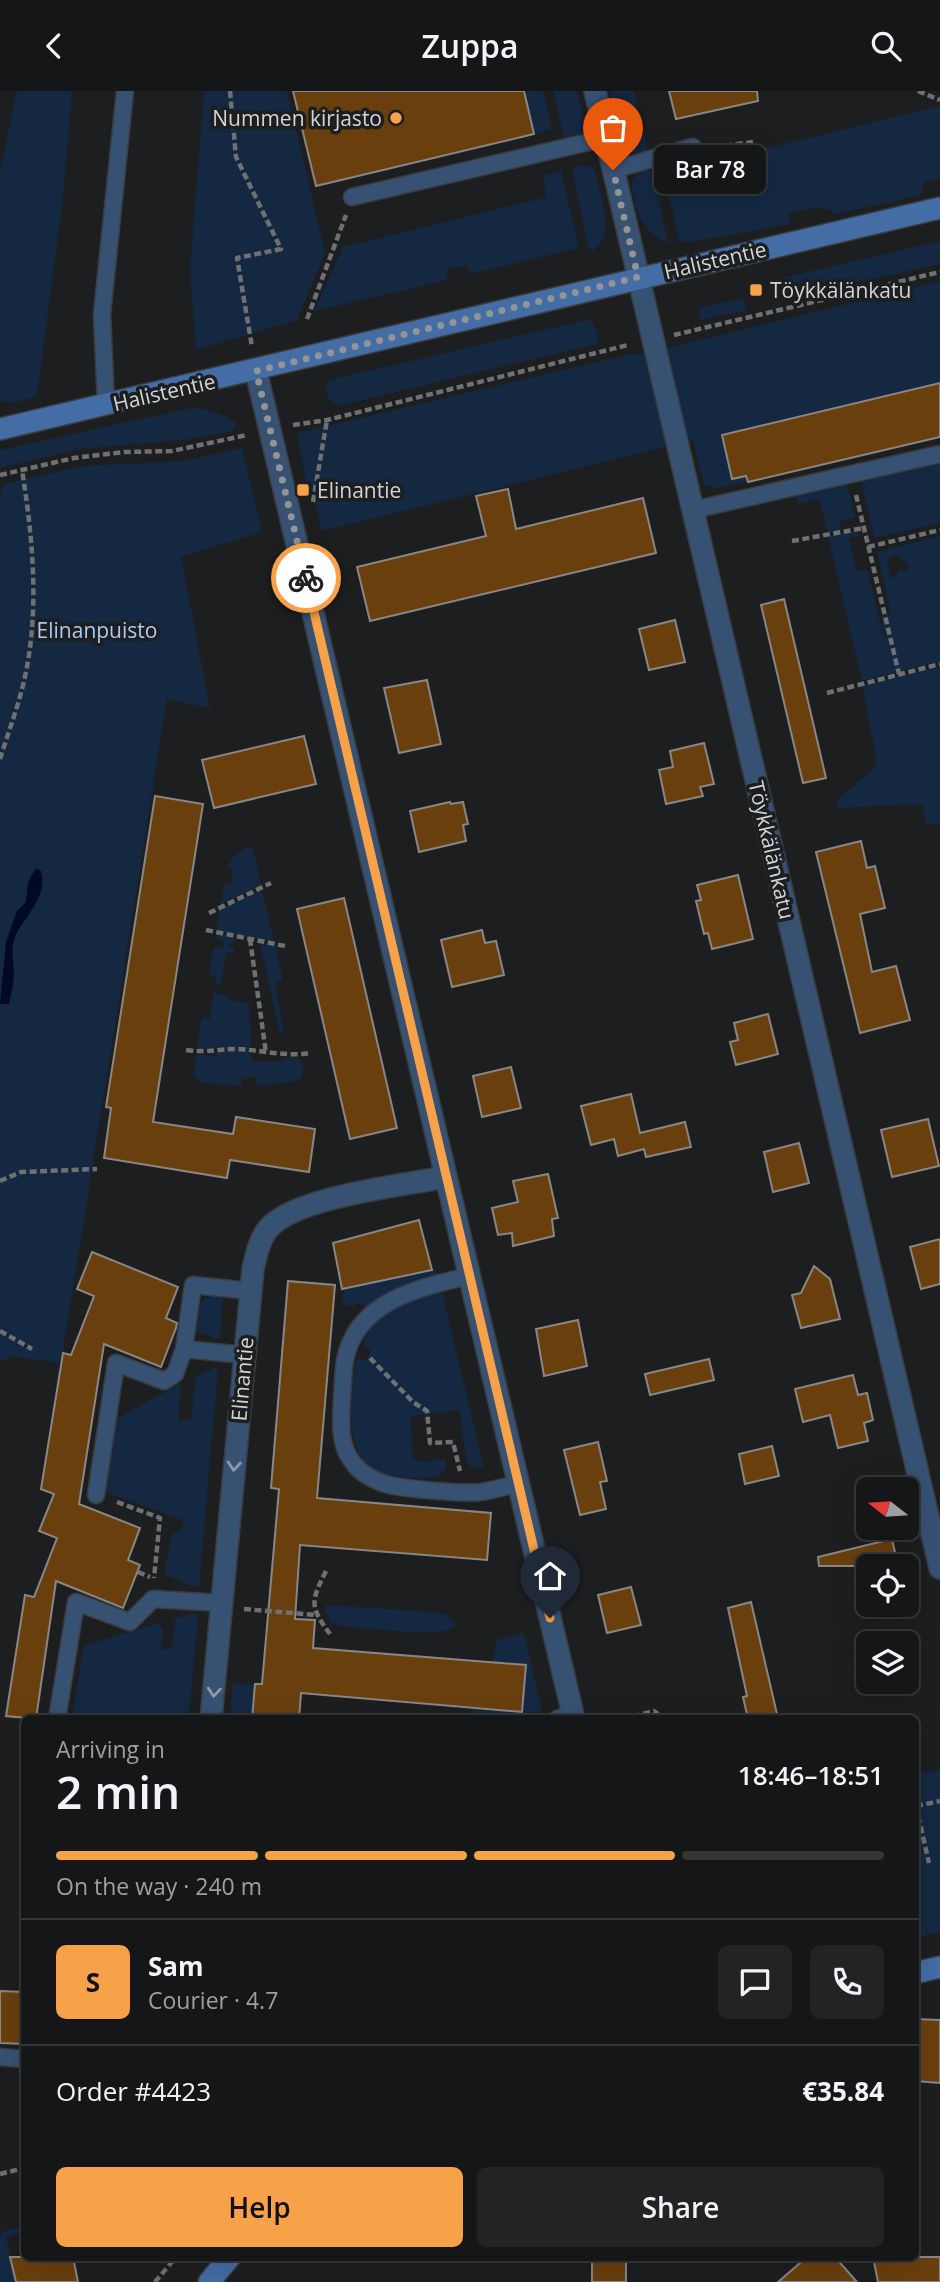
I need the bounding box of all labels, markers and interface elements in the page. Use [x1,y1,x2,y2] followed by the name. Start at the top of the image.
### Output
[421,24,519,67] text: Zuppa
[35,27,73,65] icon: back
[867,27,905,65] icon: search
[583,98,643,170] pin
[212,104,382,132] place label: Nummen kirjasto
[594,109,632,147] icon: bag
[388,110,404,126] marker: Nummen kirjasto
[655,146,767,195] callout: Bar 78
[675,153,745,185] text: Bar 78
[661,235,769,285] street label: Halistentie
[770,276,911,304] place label: Töykkälänkatu
[748,282,764,298] marker: Töykkälänkatu
[110,367,218,417] street label: Halistentie
[317,476,401,504] place label: Elinantie
[295,482,311,498] marker: Elinantie
[271,543,341,613] courier
[287,559,325,597] icon: bike
[37,616,157,644] park label: Elinanpuisto
[742,778,802,922] street label: Töykkälänkatu
[224,1336,260,1422] street label: Elinantie
[227,1460,242,1471] one-way arrow
[856,1477,919,1540] north arrow
[856,1477,919,1694] map controls
[520,1546,580,1618] pin
[856,1554,919,1617] button: locate
[531,1557,569,1595] icon: home
[856,1631,919,1694] button: layers
[207,1687,222,1698] one-way arrow
[56,1733,165,1765] text: Arriving in
[738,1757,884,1793] text: 18:46–18:51
[56,1760,180,1822] text: 2 min
[56,1870,262,1902] text: On the way · 240 m
[718,1945,792,2019] button: chat
[810,1945,884,2019] button: phone
[148,1948,204,1984] text: Sam
[86,1964,100,2000] text: S
[148,1984,278,2016] text: Courier · 4.7
[56,2073,211,2109] text: Order #4423
[802,2073,884,2109] text: €35.84
[56,2167,463,2247] button: Help
[477,2167,884,2247] button: Share

